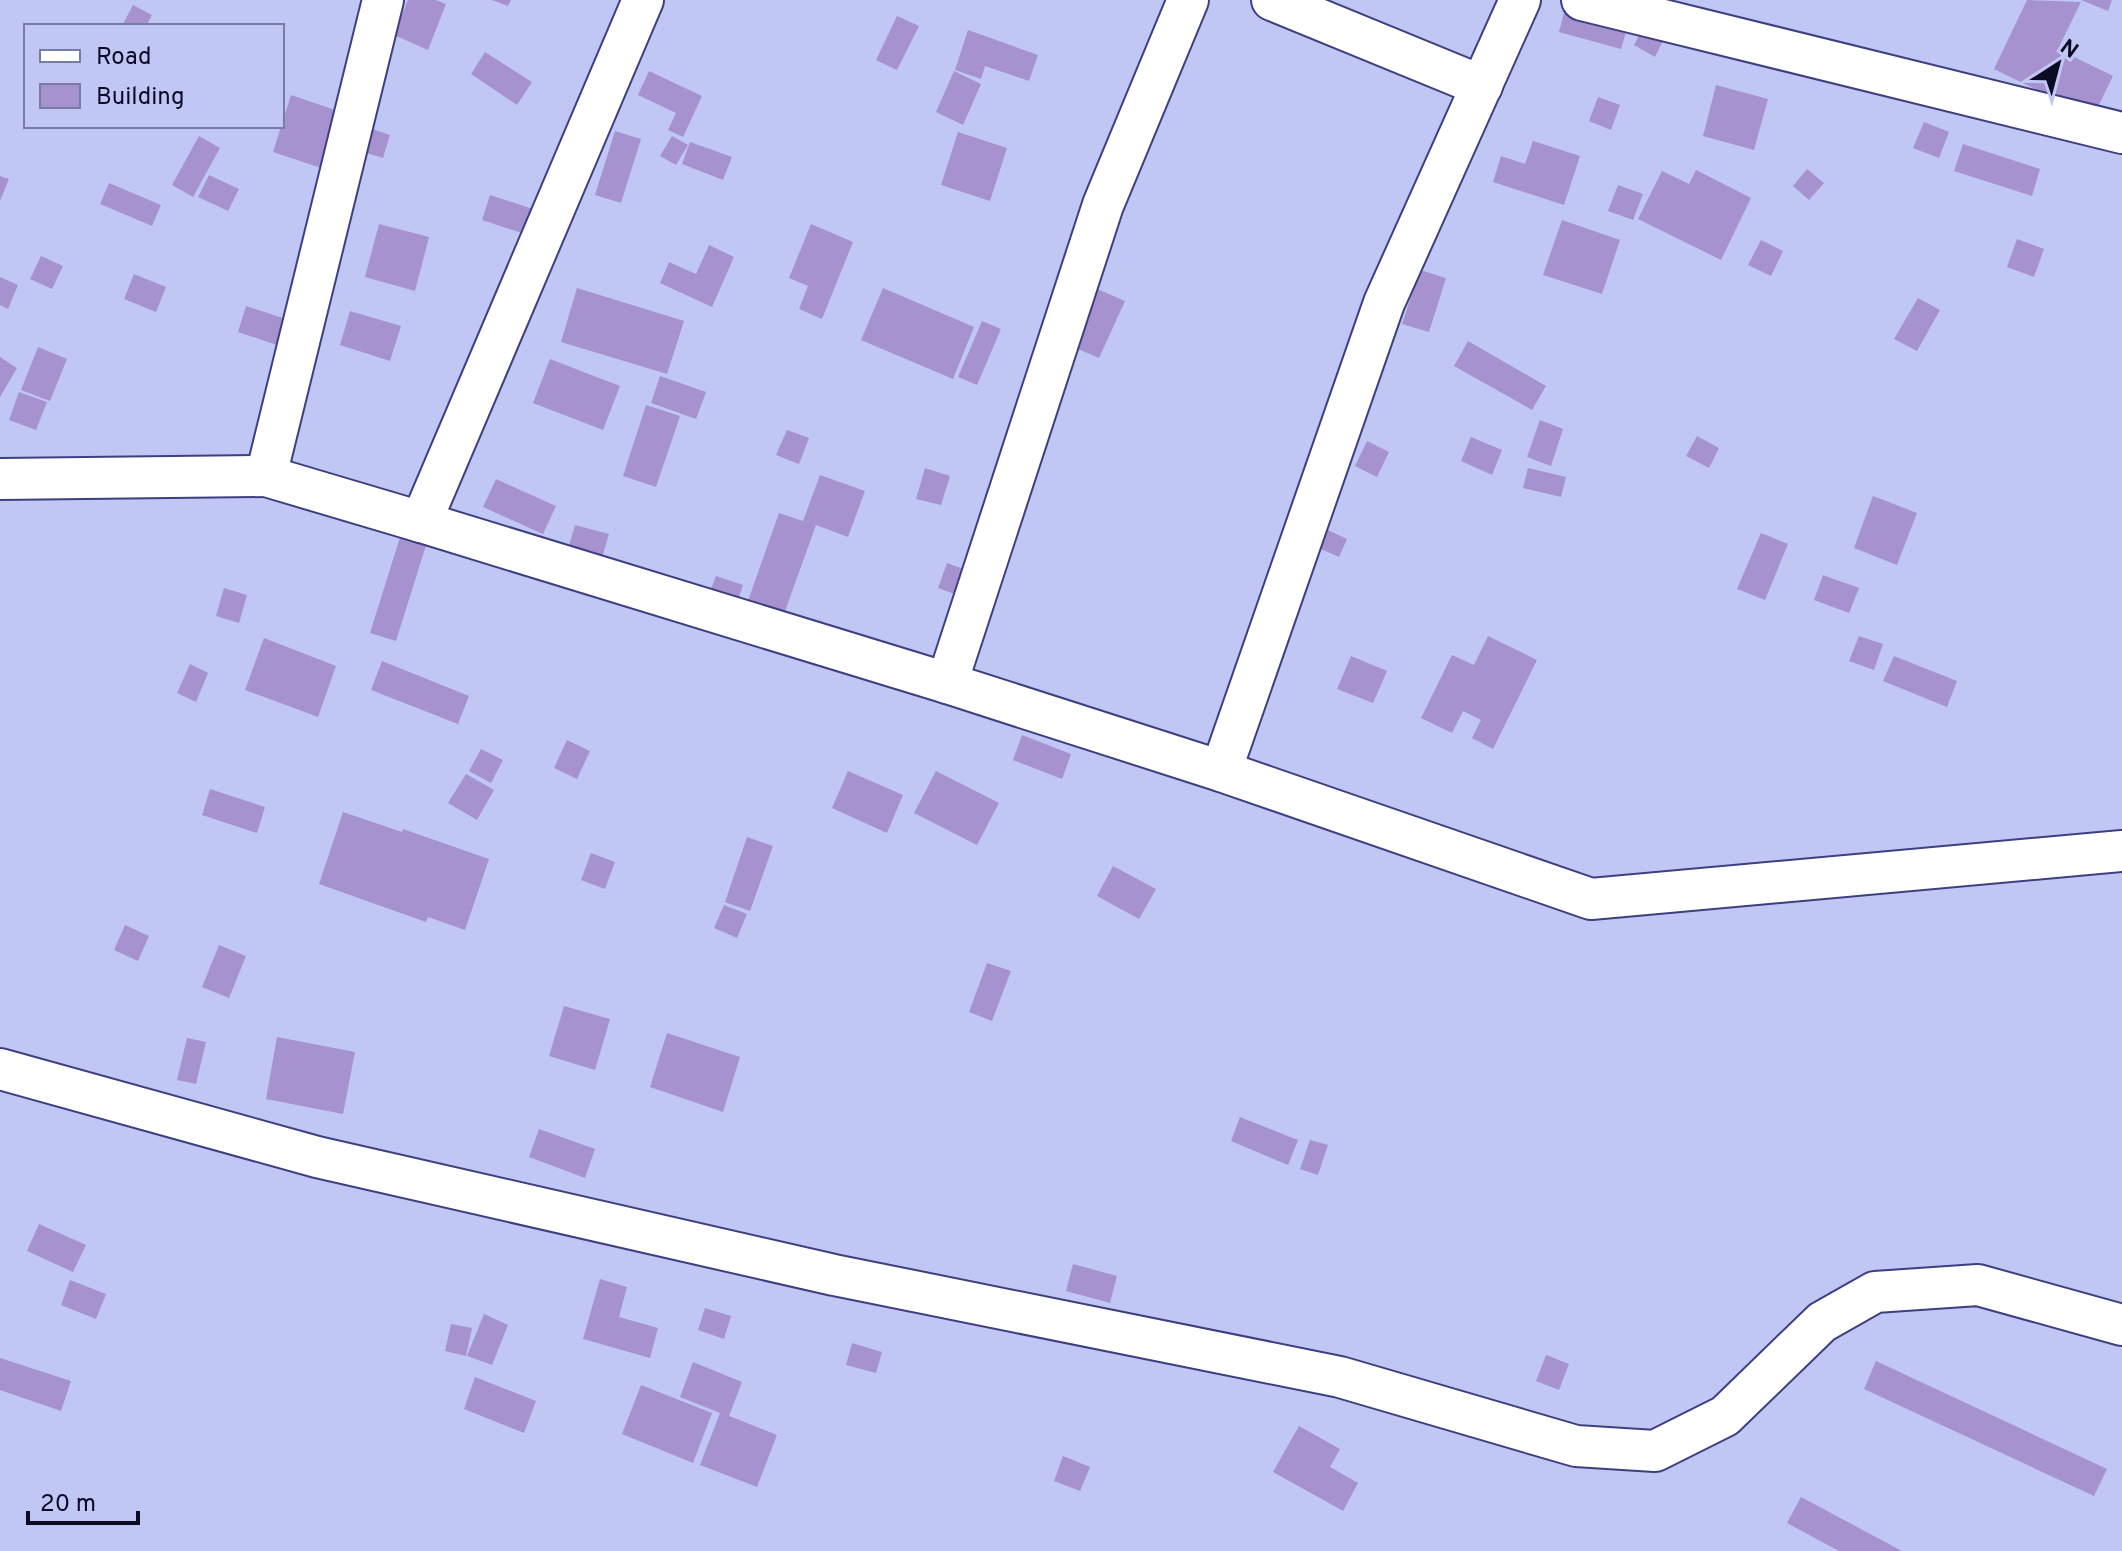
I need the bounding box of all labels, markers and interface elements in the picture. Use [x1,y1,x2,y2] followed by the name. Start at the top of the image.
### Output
[24,24,284,128] legend
[2018,24,2098,104] north arrow
[2054,34,2083,65] text: N
[96,43,152,73] text: Road
[96,83,185,113] text: Building
[28,1475,138,1525] scale bar
[40,1490,96,1520] text: 20 m

